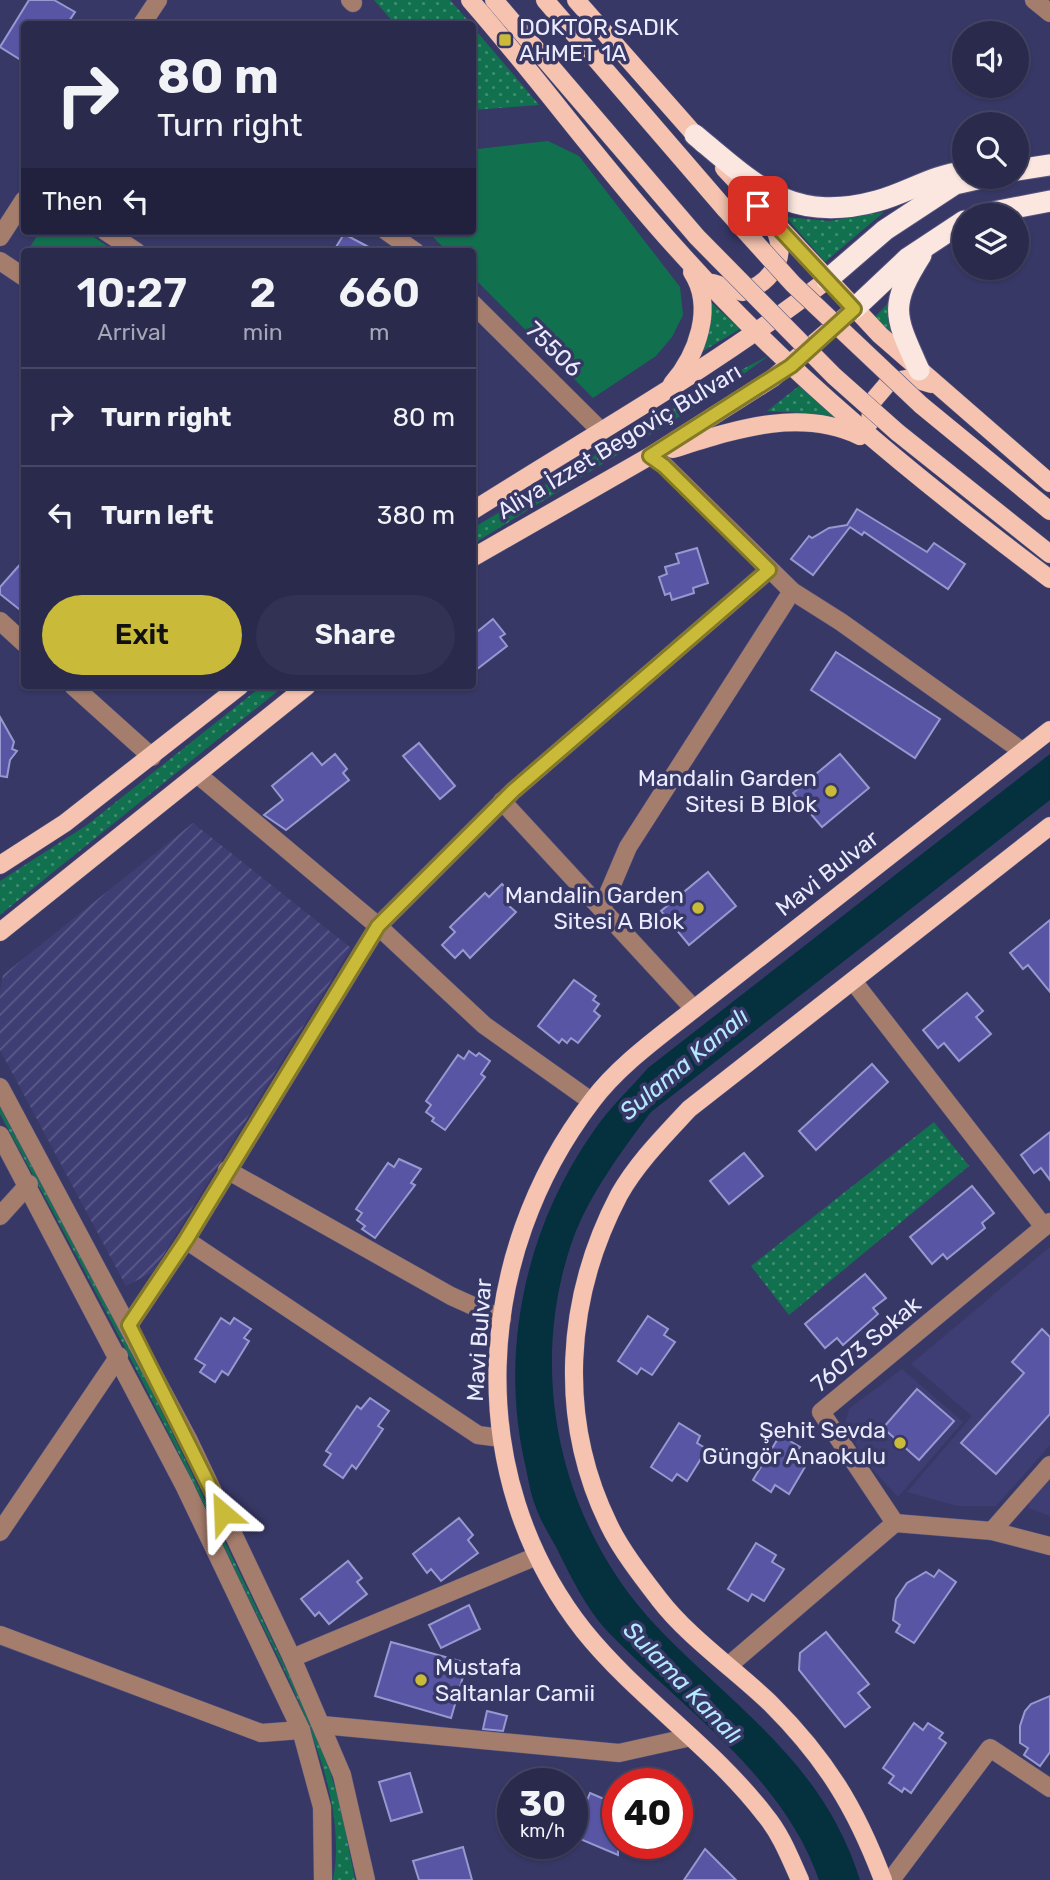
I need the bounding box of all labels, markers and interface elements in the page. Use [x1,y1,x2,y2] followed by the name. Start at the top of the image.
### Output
[519,13,679,67] place label: DOKTOR SADIK AHMET 1A
[952,21,1029,280] map controls
[952,21,1029,98] button: sound
[497,32,513,48] marker: DOKTOR SADIK AHMET 1A
[157,47,279,105] text: 80 m
[42,49,133,140] icon: right
[157,106,302,144] text: Turn right
[952,112,1029,189] button: search
[728,176,788,236] pin
[117,182,155,220] icon: left
[42,186,103,217] text: Then
[739,187,777,225] icon: arrive
[952,203,1029,280] button: layers
[77,268,187,318] text: 10:27
[249,268,276,318] text: 2
[339,268,420,318] text: 660
[520,315,588,383] street label: 75506
[97,318,166,346] text: Arrival
[243,318,283,346] text: min
[369,318,390,346] text: m
[492,357,746,525] street label: Aliya İzzet Begoviç Bulvarı
[42,398,80,436] icon: right
[101,402,231,433] text: Turn right
[392,402,455,433] text: 80 m
[42,496,80,534] icon: left
[101,500,213,531] text: Turn left
[377,500,455,531] text: 380 m
[42,595,242,675] button: Exit
[256,595,455,675] button: Share
[638,764,817,818] place label: Mandalin Garden Sitesi B Blok
[823,783,839,799] marker: Mandalin Garden Sitesi B Blok
[770,824,884,922] street label: Mavi Bulvar
[505,881,684,935] place label: Mandalin Garden Sitesi A Blok
[690,900,706,916] marker: Mandalin Garden Sitesi A Blok
[614,1002,754,1126] water label: Sulama Kanalı
[461,1277,497,1402] street label: Mavi Bulvar
[805,1290,927,1398] street label: 76073 Sokak
[702,1416,886,1470] place label: Şehit Sevda Güngör Anaokulu
[892,1435,908,1451] marker: Şehit Sevda Güngör Anaokulu
[186,1476,260,1550] position arrow
[618,1616,748,1750] water label: Sulama Kanalı
[435,1653,595,1707] place label: Mustafa Saltanlar Camii
[413,1672,429,1688] marker: Mustafa Saltanlar Camii
[602,1768,693,1859] speed limit sign: 40
[519,1783,566,1825] text: 30
[520,1820,565,1842] text: km/h

